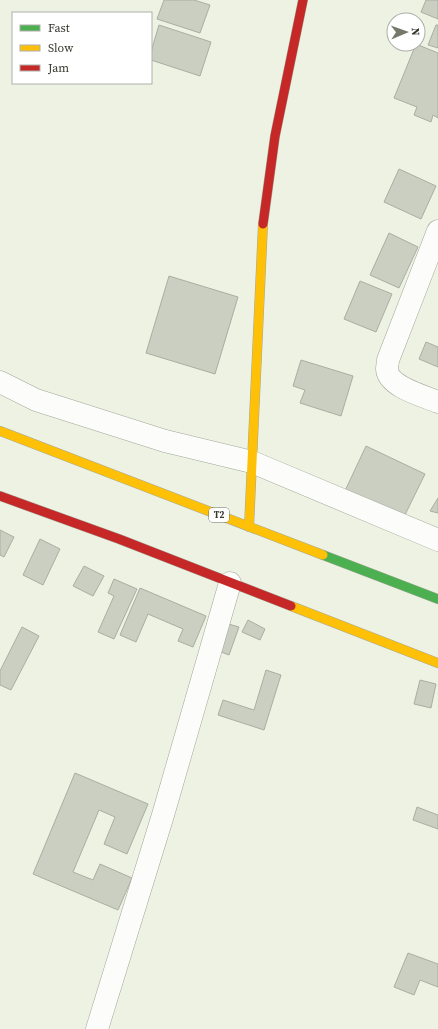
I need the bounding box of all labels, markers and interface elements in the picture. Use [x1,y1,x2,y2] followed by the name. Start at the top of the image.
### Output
[12,12,152,84] legend
[386,12,426,52] north arrow
[48,20,70,36] text: Fast
[408,27,423,36] text: N
[48,40,74,56] text: Slow
[47,60,69,76] text: Jam
[209,508,229,522] road number: T2

